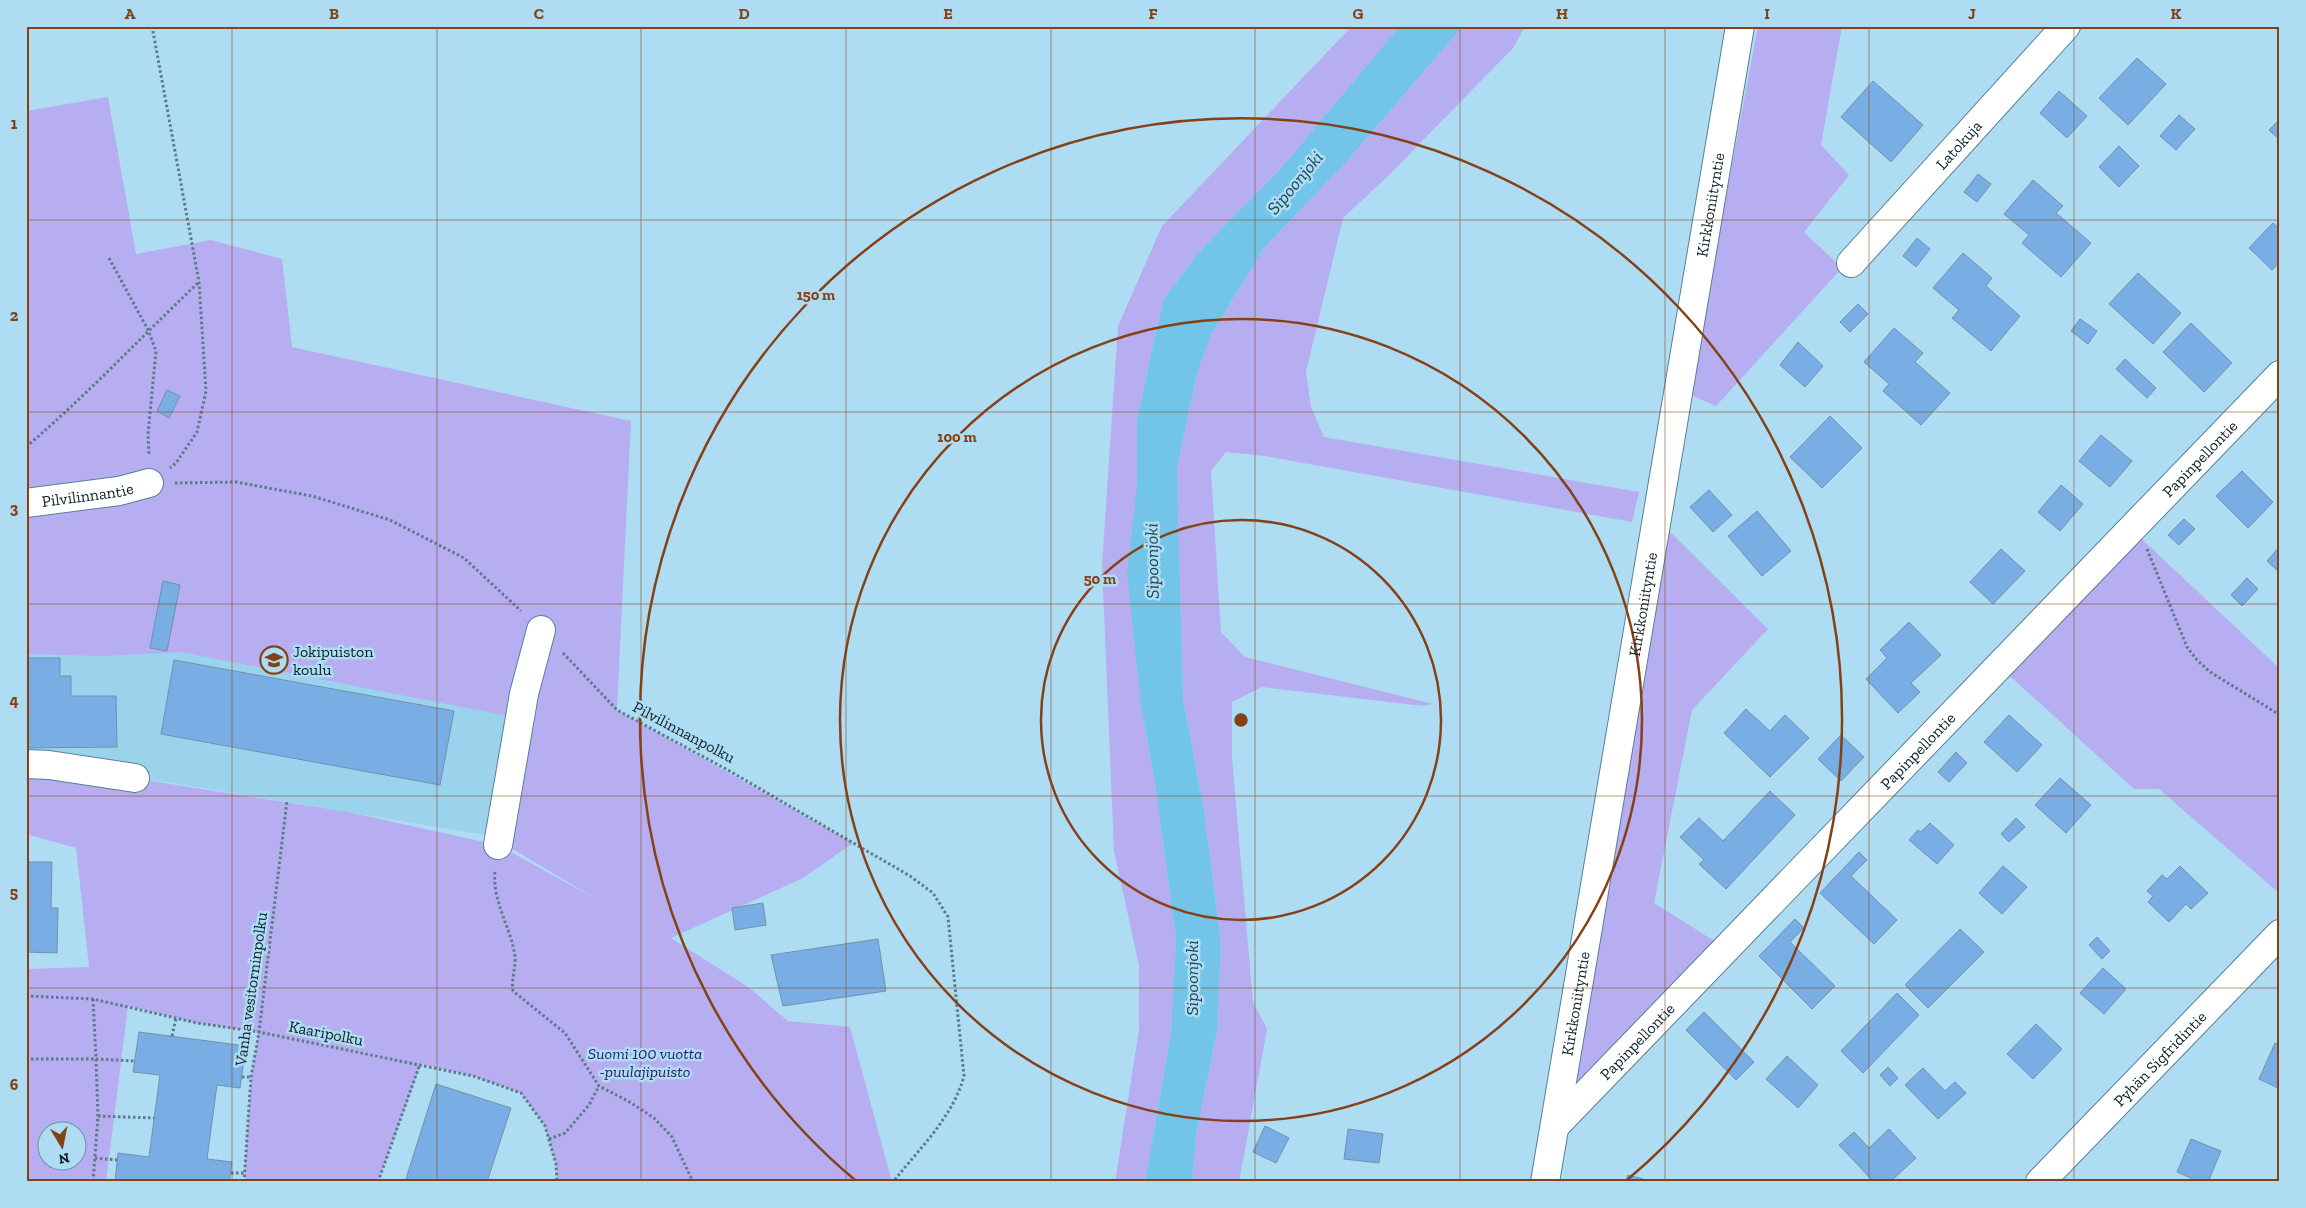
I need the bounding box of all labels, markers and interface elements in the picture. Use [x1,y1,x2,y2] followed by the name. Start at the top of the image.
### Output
[125,4,136,23] text: A
[329,4,339,23] text: B
[534,4,544,23] text: C
[738,4,750,23] text: D
[943,4,953,23] text: E
[1148,4,1158,23] text: F
[1353,4,1364,23] text: G
[1556,4,1568,23] text: H
[1764,4,1770,23] text: I
[1968,4,1976,23] text: J
[2171,4,2182,23] text: K
[11,114,18,133] text: 1
[1931,116,1986,173] street label: Latokuja
[1262,147,1328,219] water label: Sipoonjoki
[1692,151,1728,258] street label: Kirkkoniityntie
[797,286,835,304] text: 150 m
[10,306,19,325] text: 2
[2158,416,2241,501] street label: Papinpellontie
[937,428,977,446] text: 100 m
[40,478,135,510] street label: Pilvilinnantie
[10,499,19,518] text: 3
[1140,523,1164,599] water label: Sipoonjoki
[1624,551,1661,658] street label: Kirkkoniityntie
[1084,570,1116,588] text: 50 m
[293,642,374,679] place label: Jokipuiston koulu
[259,645,289,675] school or university icon: Jokipuiston koulu
[9,691,19,710] text: 4
[630,697,738,767] street label: Pilvilinnanpolku
[1876,708,1959,793] street label: Papinpellontie
[1232,711,1250,729] centre of rings
[10,883,18,902] text: 5
[231,911,271,1068] street label: Vanha vesitorninpolku
[1181,940,1203,1016] water label: Sipoonjoki
[1557,950,1593,1057] street label: Kirkkoniityntie
[1596,999,1678,1084] street label: Papinpellontie
[2109,1007,2210,1110] street label: Pyhän Sigfridintie
[287,1016,365,1050] street label: Kaaripolku
[588,1044,702,1081] park label: Suomi 100 vuotta -puulajipuisto
[10,1075,19,1094] text: 6
[38,1120,88,1170] north arrow
[57,1149,71,1168] text: N

